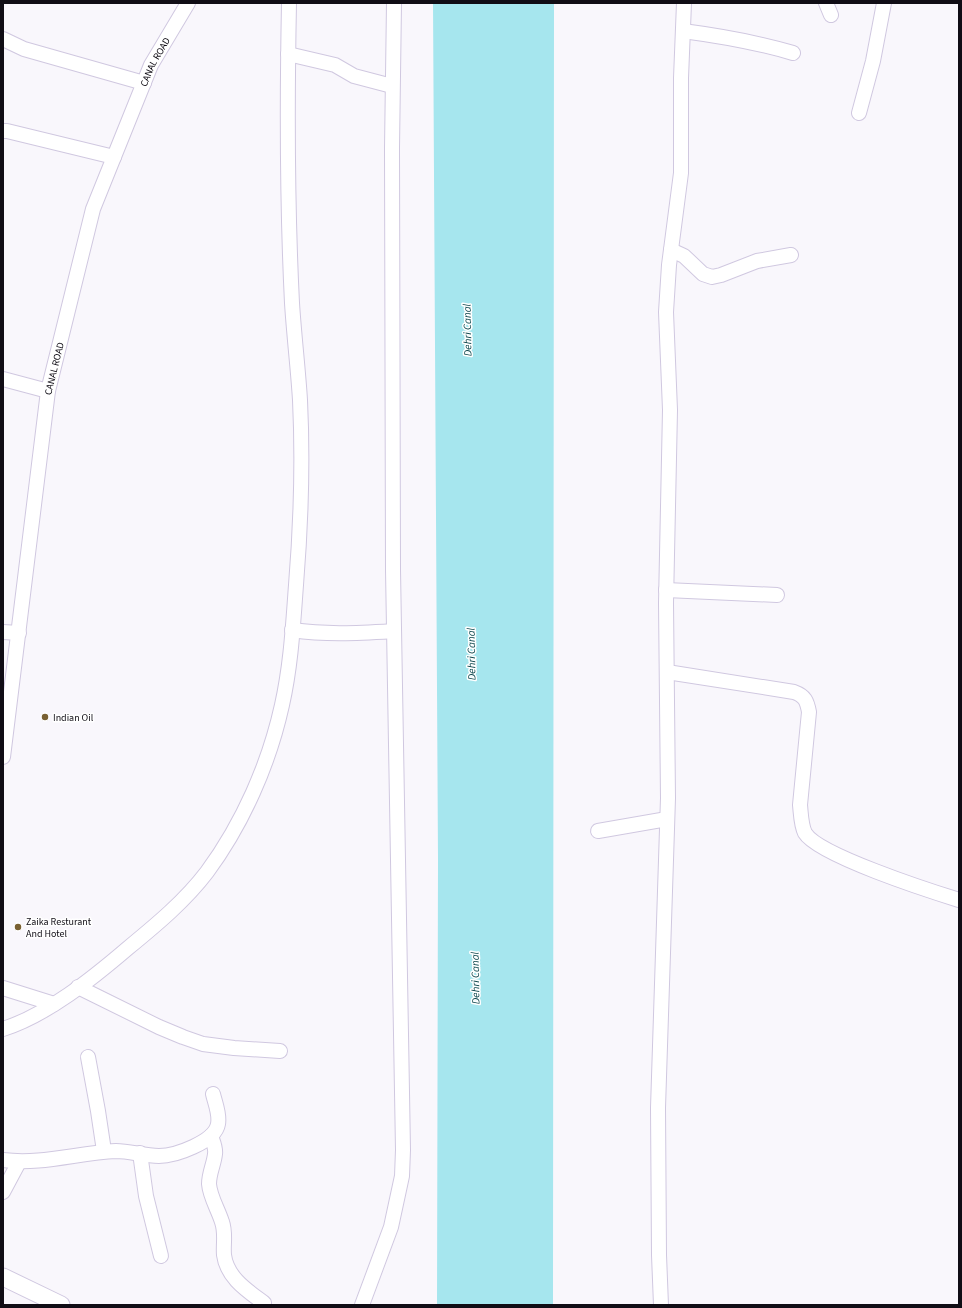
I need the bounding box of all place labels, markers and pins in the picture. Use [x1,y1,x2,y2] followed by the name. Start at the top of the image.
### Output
[53,711,94,725] place label: Indian Oil
[40,712,50,722] marker: Indian Oil
[26,915,92,941] place label: Zaika Resturant And Hotel
[13,922,23,932] marker: Zaika Resturant And Hotel

